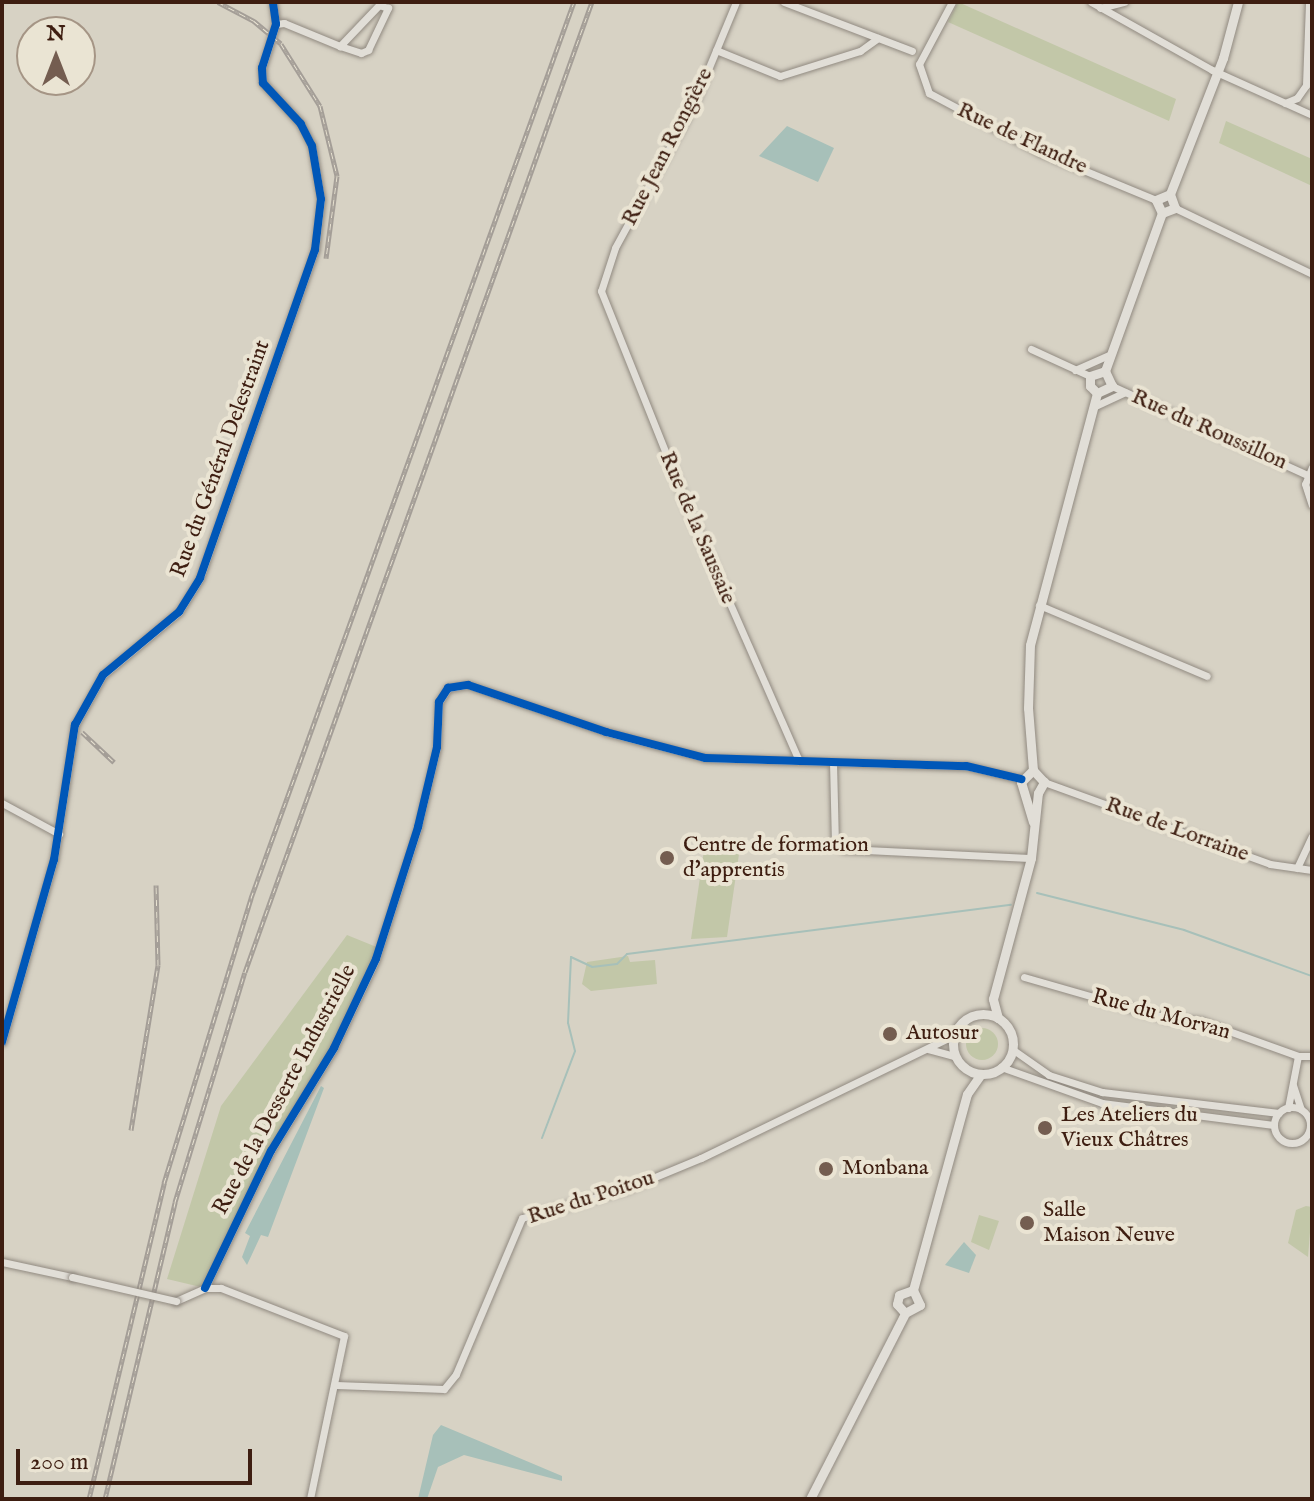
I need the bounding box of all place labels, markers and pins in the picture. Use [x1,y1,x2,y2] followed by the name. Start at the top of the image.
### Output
[683,832,869,884] place label: Centre de formation d'apprentis
[658,849,676,867] marker: Centre de formation d'apprentis
[906,1021,979,1047] place label: Autosur
[881,1025,899,1043] marker: Autosur
[1061,1102,1198,1154] place label: Les Ateliers du Vieux Châtres
[1036,1119,1054,1137] marker: Les Ateliers du Vieux Châtres
[842,1156,928,1182] place label: Monbana
[817,1160,835,1178] marker: Monbana
[1043,1197,1175,1248] place label: Salle Maison Neuve
[1018,1214,1036,1232] marker: Salle Maison Neuve

